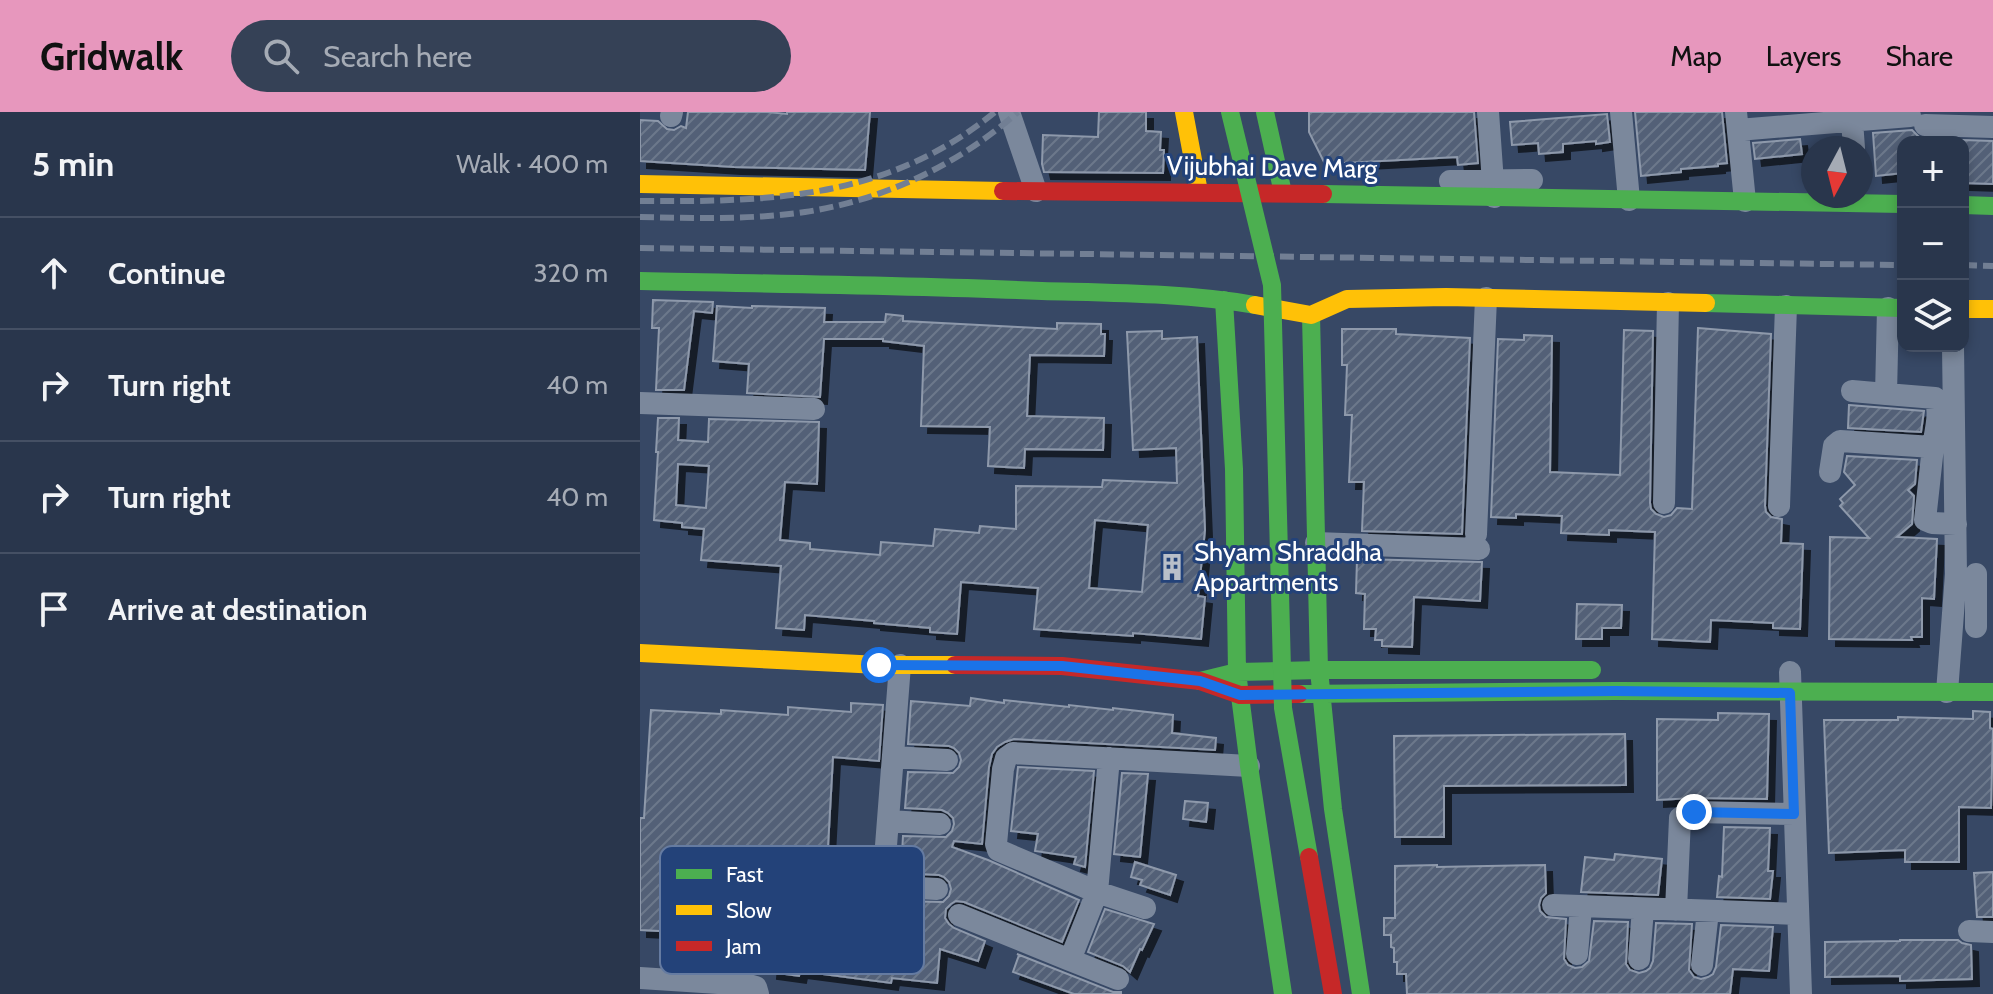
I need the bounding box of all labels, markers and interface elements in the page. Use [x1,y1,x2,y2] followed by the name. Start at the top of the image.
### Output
[231,20,791,92] search box
[40,33,183,80] text: Gridwalk
[259,34,303,78] icon: search
[323,38,472,75] text: Search here
[1670,39,1722,73] text: Map
[1766,39,1841,73] text: Layers
[1885,39,1953,73] text: Share
[1801,136,1873,208] north arrow
[1897,136,1969,352] map controls
[1897,136,1969,208] button: +
[32,143,114,185] text: 5 min
[456,148,608,180] text: Walk · 400 m
[1166,149,1379,185] street label: Vijubhai Dave Marg
[1897,208,1969,280] button: −
[32,251,76,295] icon: ahead
[108,255,225,292] text: Continue
[534,257,608,289] text: 320 m
[1897,280,1969,352] button: layers
[32,363,76,407] icon: right
[108,367,231,404] text: Turn right
[546,369,608,401] text: 40 m
[32,475,76,519] icon: right
[108,479,231,516] text: Turn right
[546,481,608,513] text: 40 m
[1194,536,1382,598] place label: Shyam Shraddha Appartments
[1157,552,1187,582] building icon: Shyam Shraddha Appartments
[32,587,76,631] icon: arrive
[108,591,368,628] text: Arrive at destination
[861,647,897,683] route start
[1676,794,1712,830] route end
[660,846,924,974] legend
[726,861,764,888] text: Fast
[726,897,772,924] text: Slow
[725,933,761,960] text: Jam

